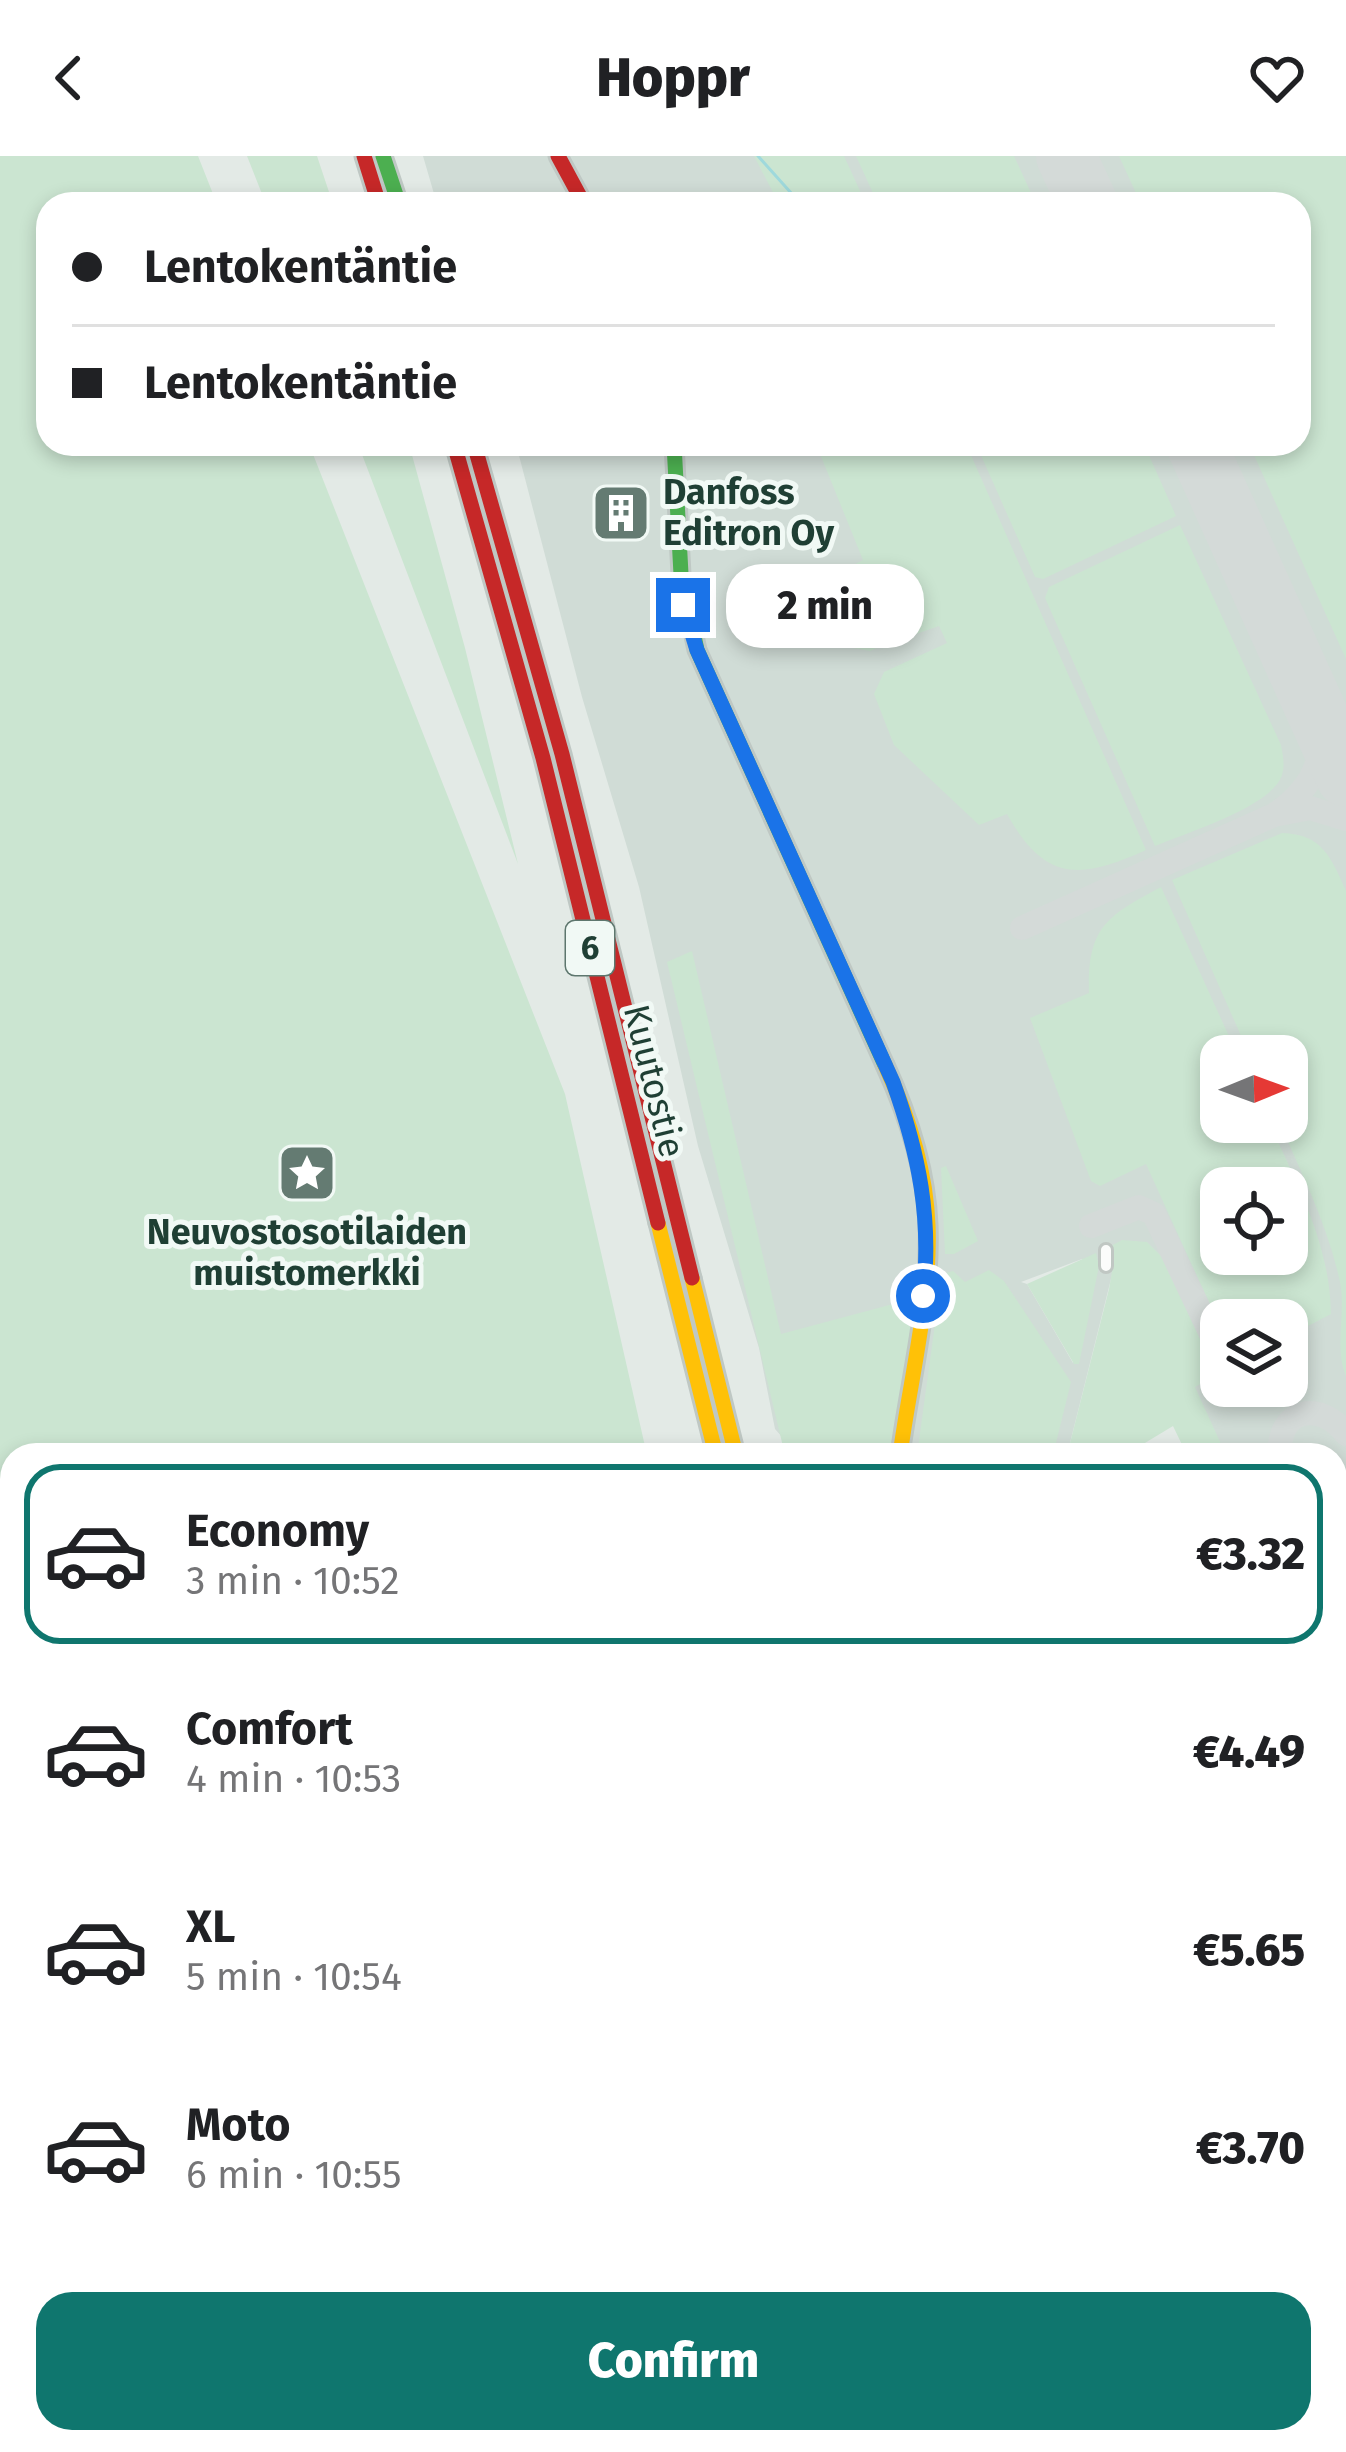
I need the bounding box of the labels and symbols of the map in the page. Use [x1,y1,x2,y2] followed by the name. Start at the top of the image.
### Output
[663,470,834,555] place label: Danfoss Editron Oy
[590,482,652,544] building icon: Danfoss Editron Oy
[725,563,923,647] callout: 2 min
[656,578,710,632] route end
[566,921,614,975] road number: 6
[614,1000,694,1162] street label: Kuutostie
[1200,1035,1308,1143] north arrow
[276,1142,338,1204] place icon: Neuvostosotilaiden muistomerkki
[147,1210,467,1295] place label: Neuvostosotilaiden muistomerkki
[896,1269,950,1323] route start

